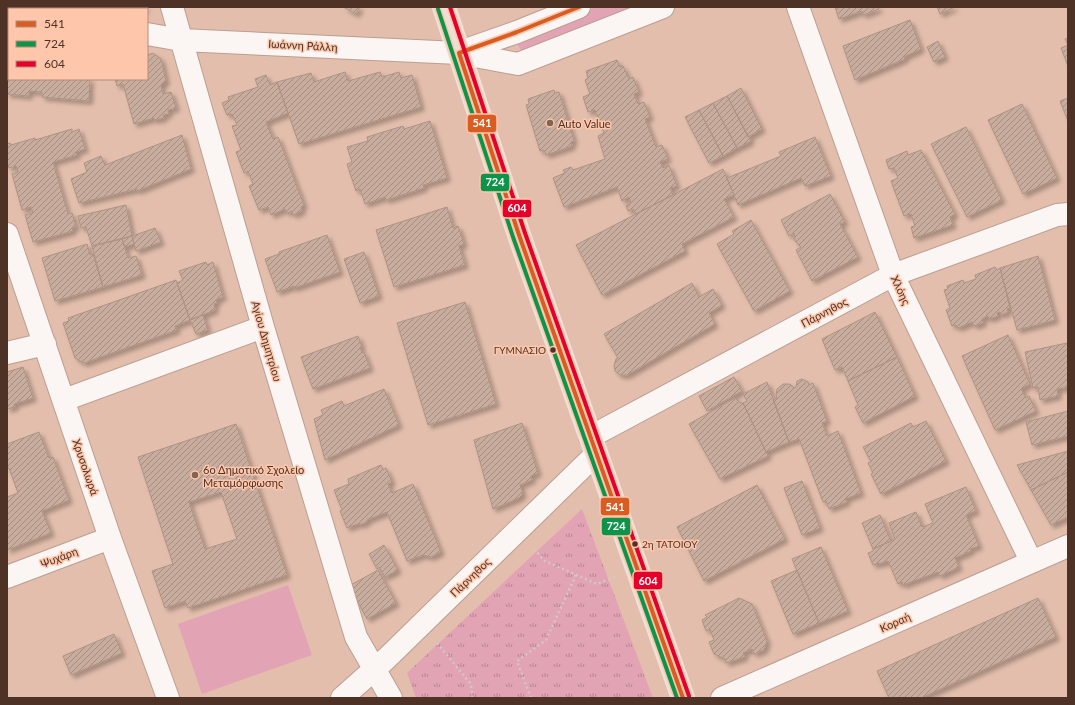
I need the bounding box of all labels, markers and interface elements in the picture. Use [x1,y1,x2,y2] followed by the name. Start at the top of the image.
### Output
[8,8,148,80] legend
[44,16,65,31] text: 541
[44,36,65,51] text: 724
[268,37,338,53] street label: Ιωάννη Ράλλη
[44,56,65,71] text: 604
[467,114,497,133] line badge: 541
[472,116,492,129] text: 541
[558,117,611,130] place label: Auto Value
[545,118,555,128] marker: Auto Value
[480,173,510,192] line badge: 724
[485,175,505,188] text: 724
[502,199,532,218] line badge: 604
[507,201,527,214] text: 604
[889,273,913,307] street label: Χλόης
[799,294,849,330] street label: Πάρνηθος
[249,299,285,383] street label: Αγίου Δημητρίου
[494,344,546,356] place label: ΓΥΜΝΑΣΙΟ
[548,345,558,355] marker: ΓΥΜΝΑΣΙΟ
[70,437,102,497] street label: Χρυσολωρά
[203,463,304,489] place label: 6ο Δημοτικό Σχολείο Μεταμόρφωσης
[190,470,200,480] marker: 6ο Δημοτικό Σχολείο Μεταμόρφωσης
[600,497,630,516] line badge: 541
[605,500,625,513] text: 541
[601,517,631,536] line badge: 724
[606,519,626,532] text: 724
[642,538,698,550] place label: 2η ΤΑΤΟΙΟΥ
[630,539,640,549] marker: 2η ΤΑΤΟΙΟΥ
[38,544,80,570] street label: Ψυχάρη
[447,555,493,599] street label: Πάρνηθος
[633,571,663,590] line badge: 604
[638,574,658,587] text: 604
[878,610,912,634] street label: Κοραή

